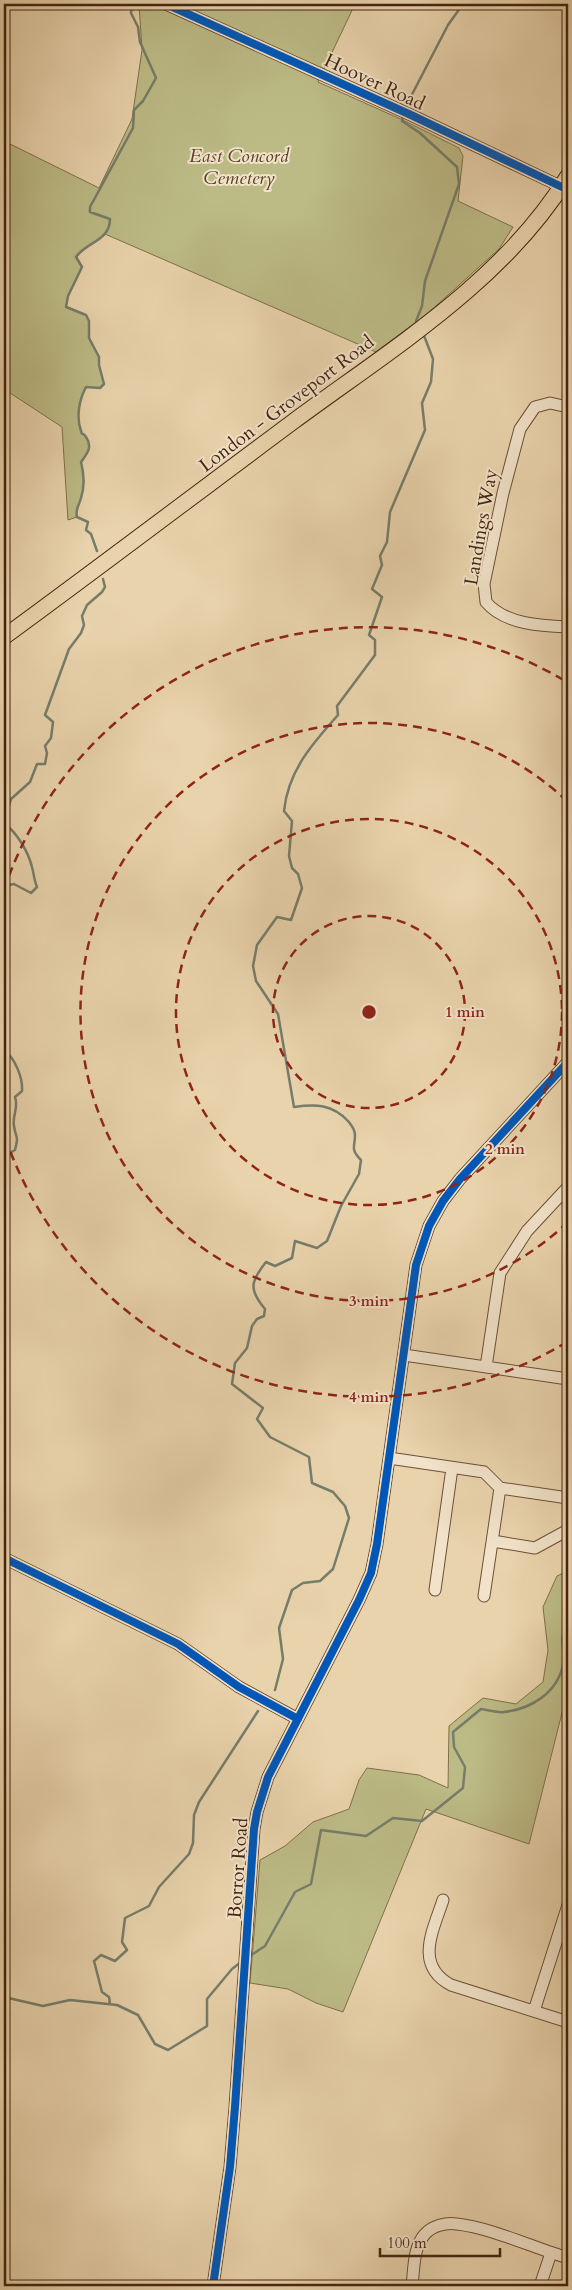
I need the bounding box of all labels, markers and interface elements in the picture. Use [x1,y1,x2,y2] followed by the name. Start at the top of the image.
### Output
[320,47,429,117] street label: Hoover Road
[189,143,290,191] park label: East Concord Cemetery
[194,329,380,478] street label: London - Groveport Road
[458,467,504,588] street label: Landings Way
[445,1002,485,1022] text: 1 min
[360,1003,378,1021] centre of rings
[485,1139,525,1159] text: 2 min
[349,1291,389,1311] text: 3 min
[349,1387,389,1407] text: 4 min
[222,1817,254,1919] street label: Borror Road
[380,2225,500,2257] scale bar
[387,2233,427,2253] text: 100 m

